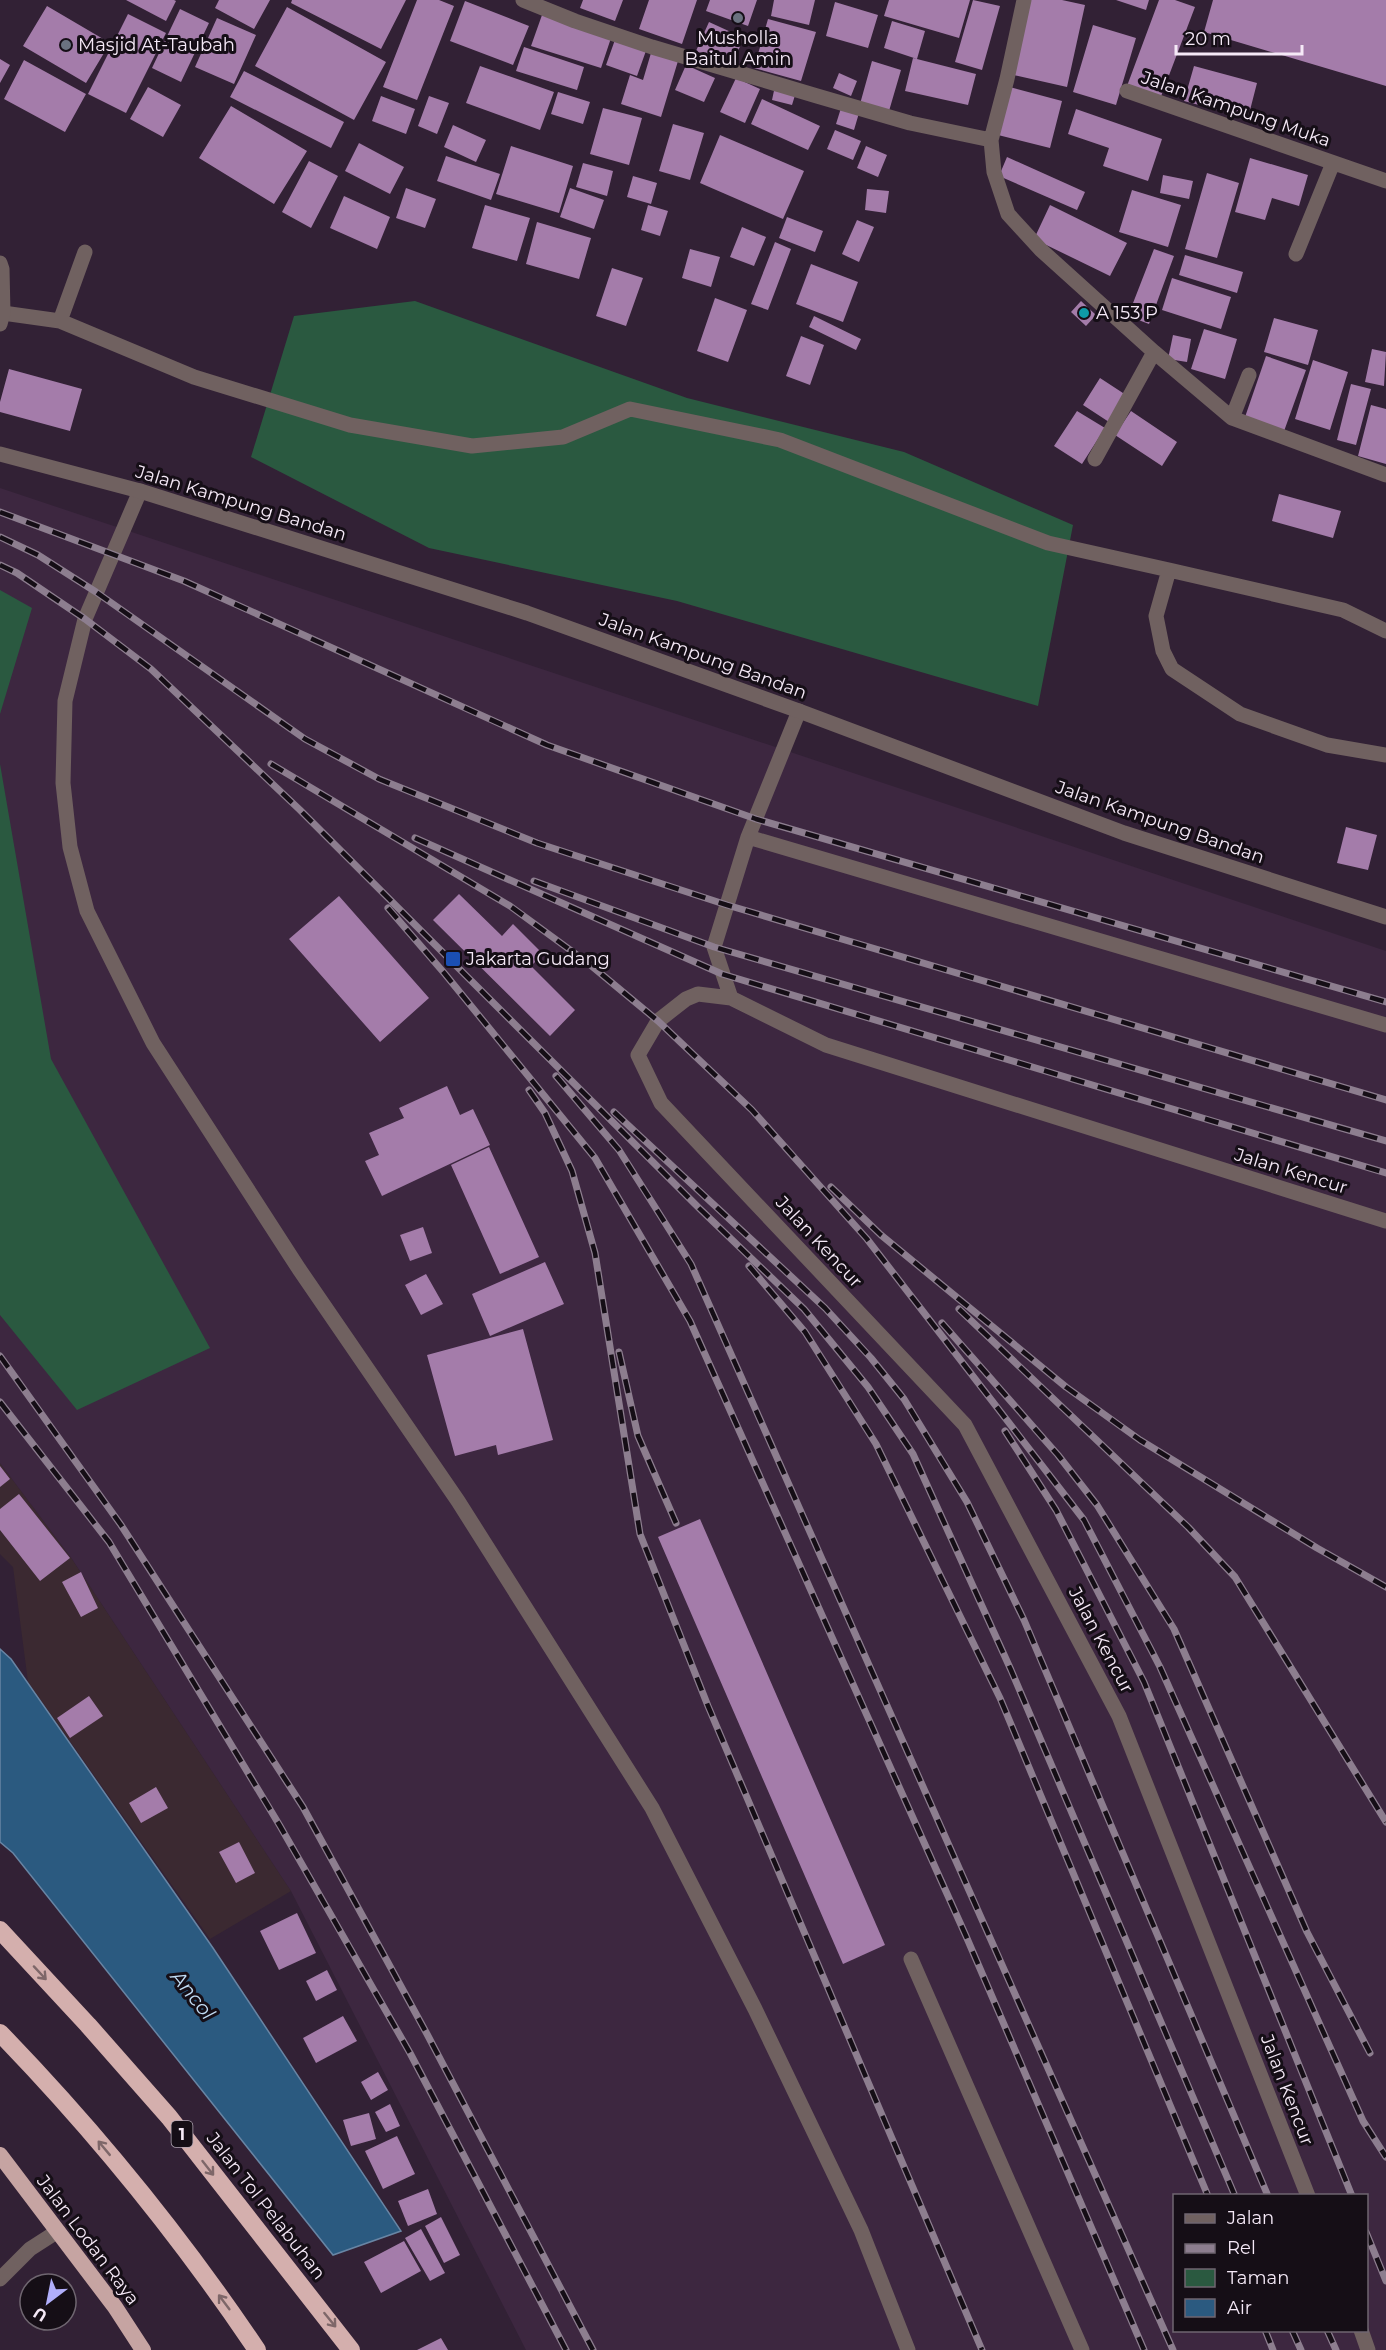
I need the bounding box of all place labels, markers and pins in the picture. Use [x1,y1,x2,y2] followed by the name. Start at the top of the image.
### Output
[731,11,745,25] marker: Musholla Baitul Amin
[685,27,791,70] place label: Musholla Baitul Amin
[78,34,235,56] place label: Masjid At-Taubah
[59,38,73,52] marker: Masjid At-Taubah
[1096,302,1158,324] place label: A 153 P
[1077,306,1091,320] marker: A 153 P
[465,948,610,970] place label: Jakarta Gudang
[444,950,462,968] marker: Jakarta Gudang

